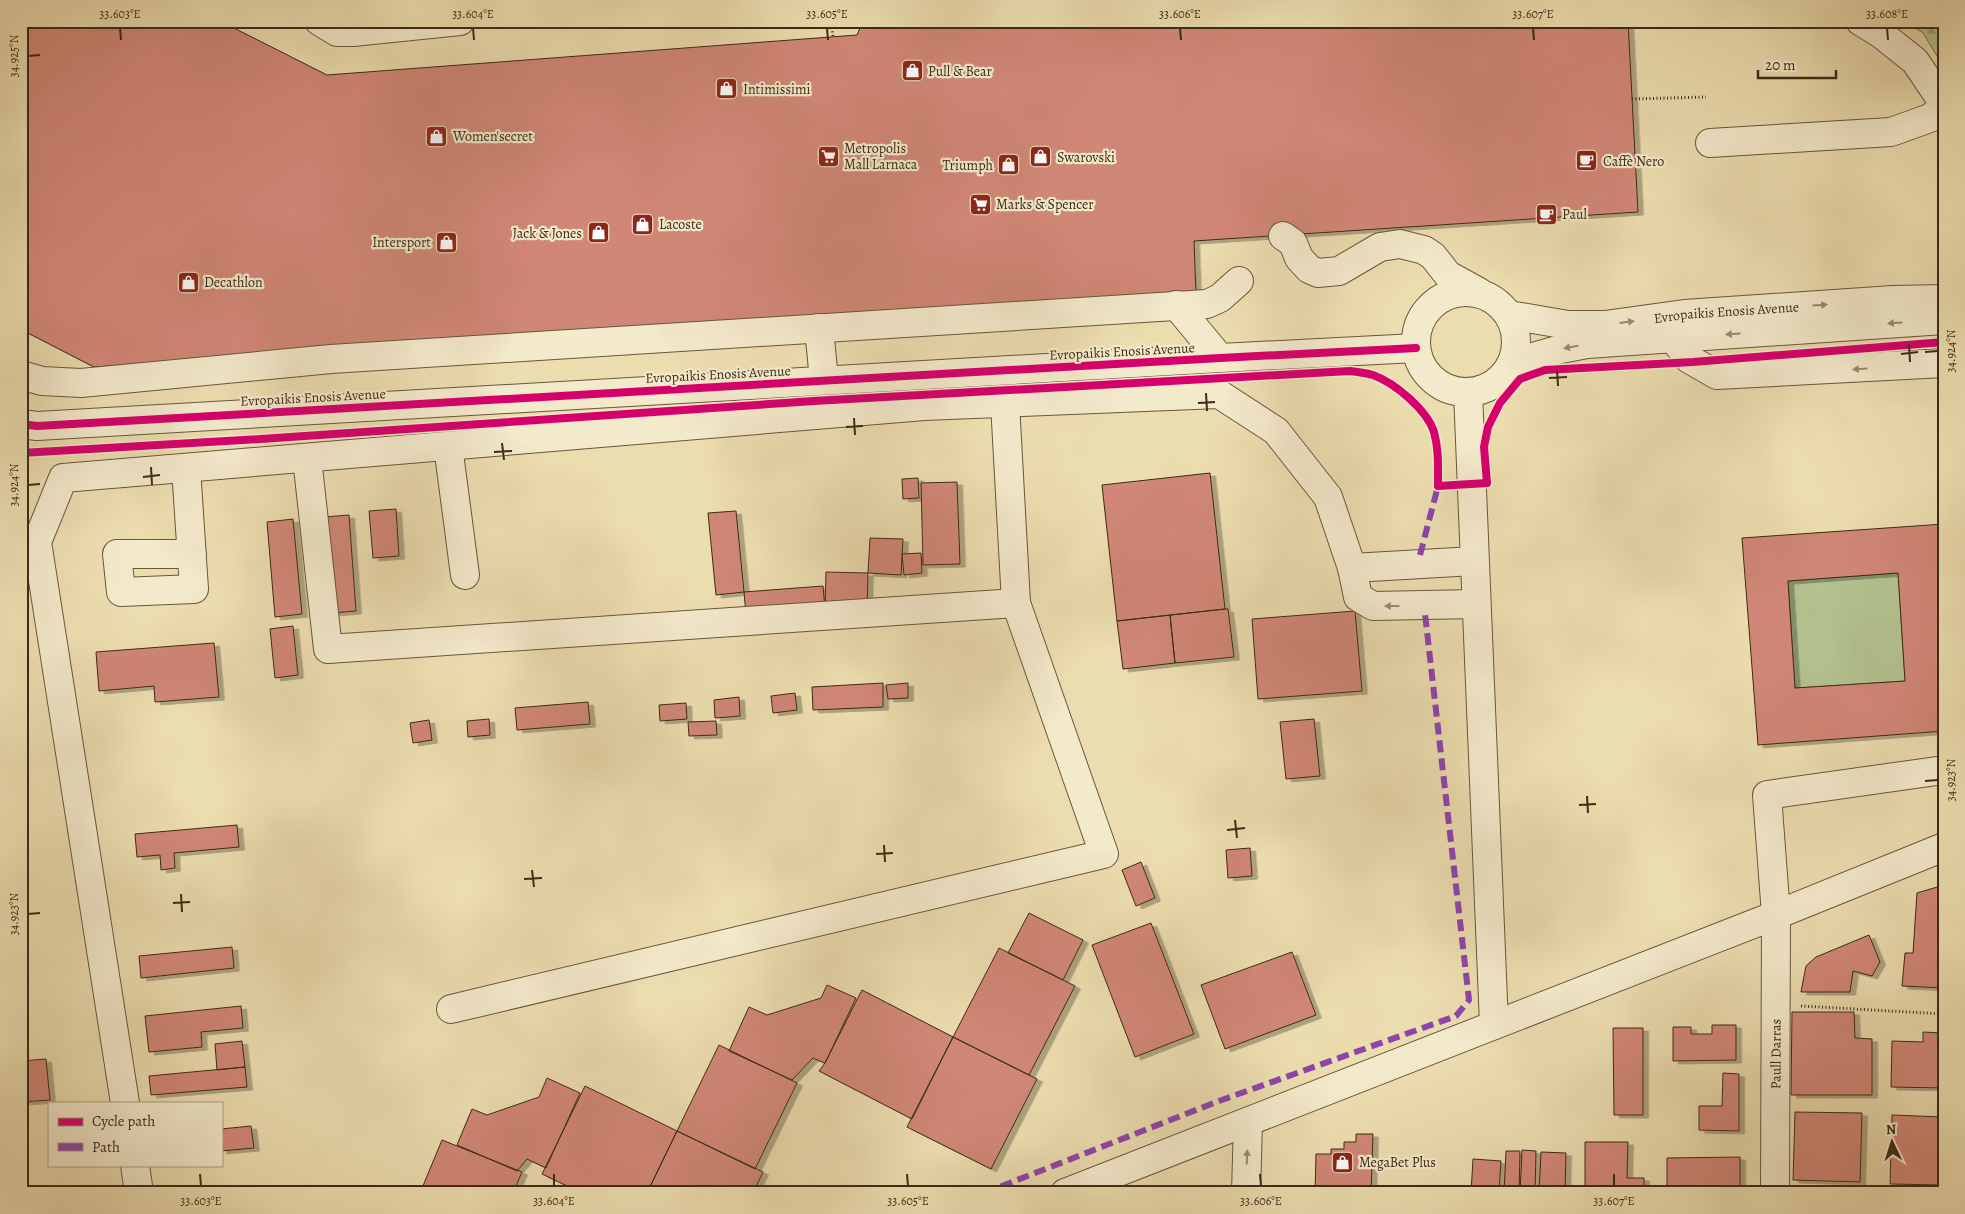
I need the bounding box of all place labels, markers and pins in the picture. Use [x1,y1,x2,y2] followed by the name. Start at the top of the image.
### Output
[900,59,924,83] shop icon: Pull & Bear
[928,62,992,81] place label: Pull & Bear
[715,77,739,101] shop icon: Intimissimi
[743,80,811,99] place label: Intimissimi
[425,124,449,148] shop icon: Women'secret
[452,127,533,146] place label: Women'secret
[844,139,918,174] place label: Metropolis Mall Larnaca
[816,144,840,168] supermarket icon: Metropolis Mall Larnaca
[1029,145,1053,169] shop icon: Swarovski
[1057,148,1115,167] place label: Swarovski
[1575,149,1599,173] cafe icon: Caffè Nero
[1603,152,1664,171] place label: Caffè Nero
[997,153,1021,177] shop icon: Triumph
[942,156,994,175] place label: Triumph
[968,192,992,216] supermarket icon: Marks & Spencer
[996,195,1094,214] place label: Marks & Spencer
[1534,202,1558,226] cafe icon: Paul
[1562,205,1588,224] place label: Paul
[631,212,655,236] shop icon: Lacoste
[659,215,702,234] place label: Lacoste
[586,221,610,245] shop icon: Jack & Jones
[513,224,582,243] place label: Jack & Jones
[435,230,459,254] shop icon: Intersport
[372,233,431,252] place label: Intersport
[176,270,200,294] shop icon: Decathlon
[204,273,263,292] place label: Decathlon
[1331,1150,1355,1174] shop icon: MegaBet Plus
[1359,1153,1436,1172] place label: MegaBet Plus

